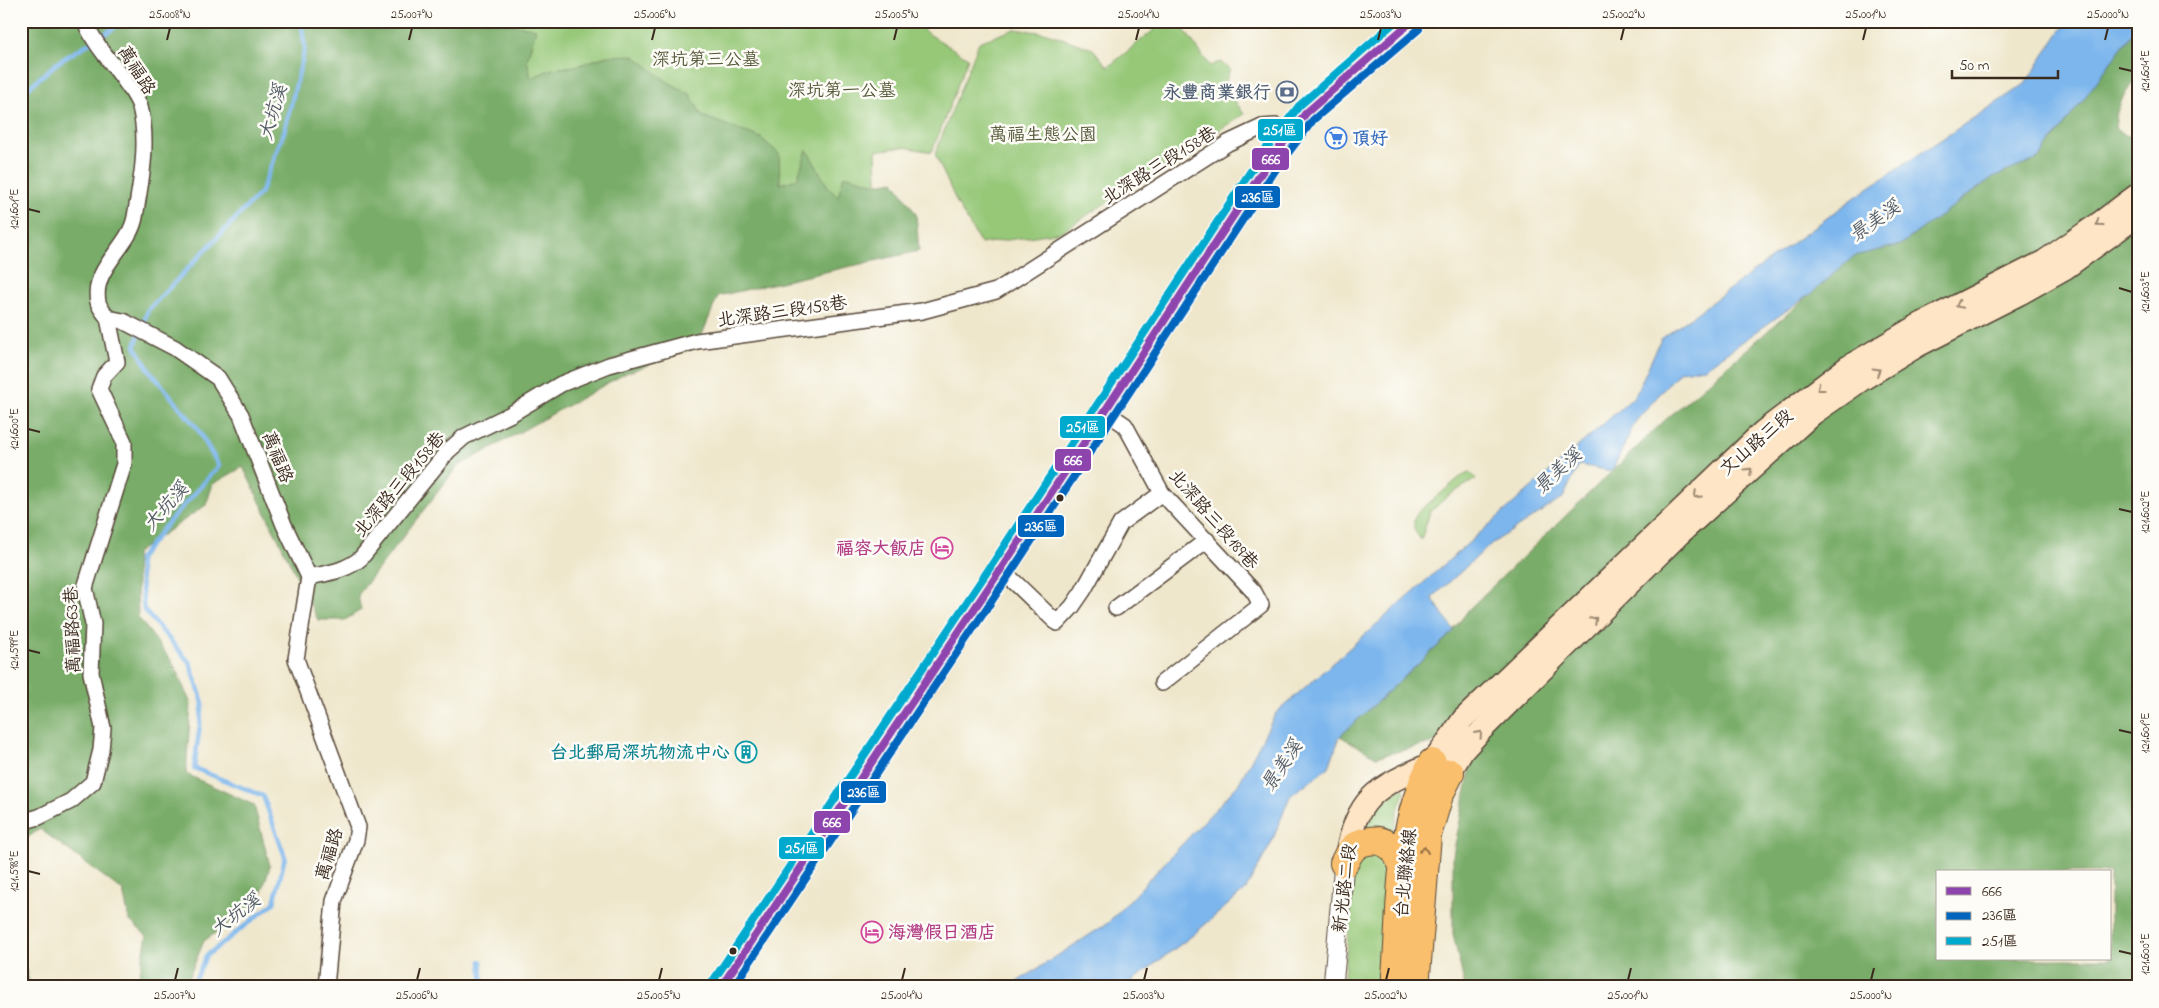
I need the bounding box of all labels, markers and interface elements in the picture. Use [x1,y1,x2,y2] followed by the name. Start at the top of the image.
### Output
[149,6,191,24] text: 25.008°N
[391,6,433,24] text: 25.007°N
[634,6,676,24] text: 25.006°N
[875,6,919,24] text: 25.005°N
[1118,6,1160,24] text: 25.004°N
[1360,6,1402,24] text: 25.003°N
[1603,6,1645,24] text: 25.002°N
[1846,6,1886,24] text: 25.001°N
[2087,6,2129,24] text: 25.000°N
[110,41,161,101] street label: 萬福路
[652,48,760,74] park label: 深坑第三公墓
[1952,48,2058,80] scale bar
[2137,50,2155,92] text: 121.604°E
[1959,55,1990,77] text: 50 m
[788,79,896,105] park label: 深坑第一公墓
[1275,80,1299,104] bank icon: 永豐商業銀行
[254,81,296,144] water label: 大坑溪
[1163,81,1271,107] place label: 永豐商業銀行
[1257,118,1304,142] line badge: 251區
[1098,121,1222,212] street label: 北深路三段158巷
[1262,121,1297,142] text: 251區
[989,123,1097,149] park label: 萬福生態公園
[1324,126,1348,150] supermarket icon: 頂好
[1352,127,1389,153] place label: 頂好
[1251,147,1290,171] line badge: 666
[1261,150,1281,171] text: 666
[1234,185,1281,209] line badge: 236區
[1241,188,1274,209] text: 236區
[6,189,24,229] text: 121.601°E
[1844,194,1907,249] water label: 景美溪
[2096,218,2105,226] one-way arrow
[2137,271,2155,313] text: 121.603°E
[716,291,849,335] street label: 北深路三段158巷
[1955,299,1964,309] one-way arrow
[1871,367,1880,377] one-way arrow
[1816,382,1826,391] one-way arrow
[1715,404,1800,483] street label: 文山路三段
[6,408,24,450] text: 121.600°E
[1059,415,1106,439] line badge: 251區
[1065,418,1100,439] text: 251區
[349,427,453,544] street label: 北深路三段158巷
[254,428,298,488] street label: 萬福路
[1529,442,1589,501] water label: 景美溪
[1054,448,1092,472] line badge: 666
[1063,451,1083,472] text: 666
[1161,464,1264,576] street label: 北深路三段189巷
[1744,468,1753,477] one-way arrow
[138,477,196,538] water label: 大坑溪
[1694,489,1703,498] one-way arrow
[2137,491,2155,533] text: 121.602°E
[1055,493,1065,503] unlabelled marker
[1017,514,1065,538] line badge: 236區
[1024,517,1057,538] text: 236區
[930,536,954,560] hotel icon: 福容大飯店
[836,537,926,563] place label: 福容大飯店
[59,586,89,674] street label: 萬福路63巷
[1589,617,1598,626] one-way arrow
[6,630,24,670] text: 121.599°E
[2137,713,2155,753] text: 121.601°E
[1473,731,1482,740] one-way arrow
[1256,734,1311,798] water label: 景美溪
[734,740,758,764] building icon: 台北郵局深坑物流中心
[550,741,730,767] place label: 台北郵局深坑物流中心
[840,780,887,804] line badge: 236區
[847,783,880,804] text: 236區
[813,810,851,834] line badge: 666
[822,813,842,834] text: 666
[311,825,351,884] street label: 萬福路
[1389,827,1425,919] street label: 台北聯絡線
[778,836,825,860] line badge: 251區
[784,839,819,860] text: 251區
[1328,842,1364,934] street label: 新光路二段
[1418,846,1429,854] one-way arrow
[6,850,24,892] text: 121.598°E
[1936,870,2112,960] legend
[1982,881,2002,903] text: 666
[206,887,268,944] water label: 大坑溪
[1982,905,2017,927] text: 236區
[860,920,884,944] hotel icon: 海灣假日酒店
[888,921,996,947] place label: 海灣假日酒店
[1982,931,2018,953] text: 251區
[2137,933,2155,975] text: 121.600°E
[728,946,738,956] unlabelled marker
[154,987,196,1005] text: 25.007°N
[396,987,438,1005] text: 25.006°N
[637,987,681,1005] text: 25.005°N
[881,987,923,1005] text: 25.004°N
[1123,987,1165,1005] text: 25.003°N
[1365,987,1407,1005] text: 25.002°N
[1608,987,1648,1005] text: 25.001°N
[1850,987,1892,1005] text: 25.000°N

